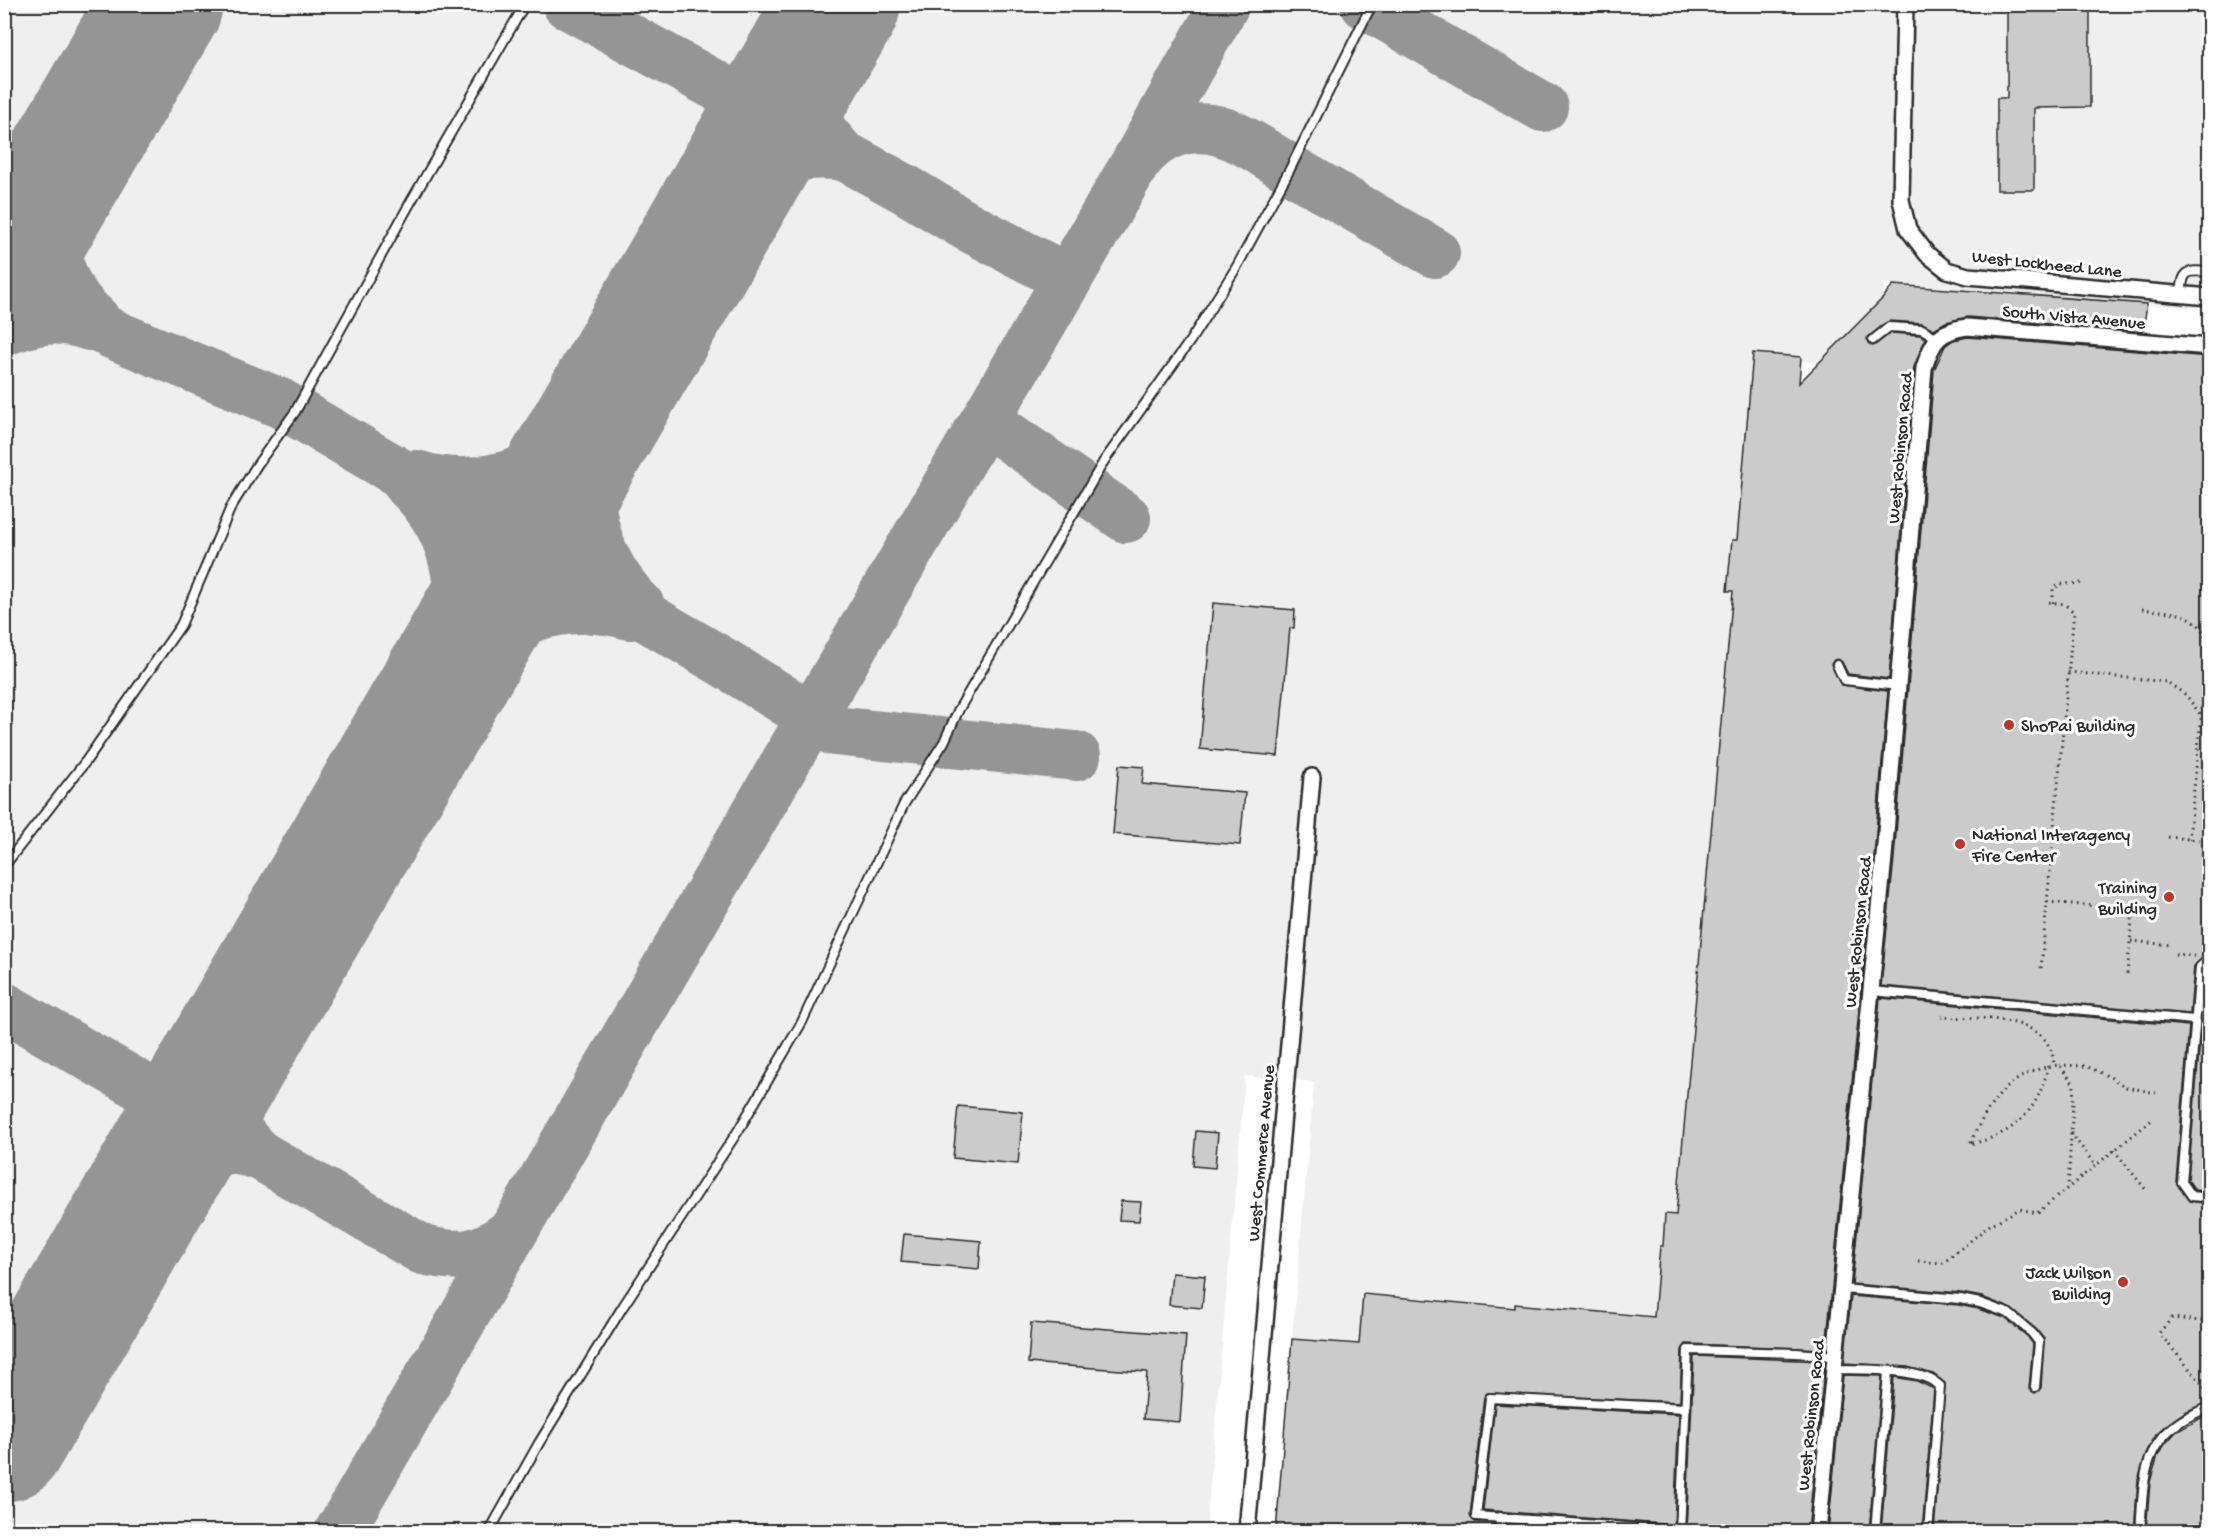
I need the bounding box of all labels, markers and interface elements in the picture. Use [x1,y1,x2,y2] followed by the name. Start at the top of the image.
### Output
[1971,247,2123,284] street label: West Lockheed Lane
[2001,302,2147,335] street label: South Vista Avenue
[1884,370,1919,525] street label: West Robinson Road
[2021,717,2135,738] place label: ShoPai Building
[2002,718,2016,732] marker: ShoPai Building
[1971,826,2130,868] place label: National Interagency Fire Center
[1953,837,1967,851] marker: National Interagency Fire Center
[1841,854,1878,1009] street label: West Robinson Road
[2097,879,2157,921] place label: Training Building
[2162,890,2176,904] marker: Training Building
[1244,1063,1281,1242] street label: West Commerce Avenue
[2025,1264,2111,1306] place label: Jack Wilson Building
[2116,1275,2130,1289] marker: Jack Wilson Building
[1794,1337,1831,1492] street label: West Robinson Road

